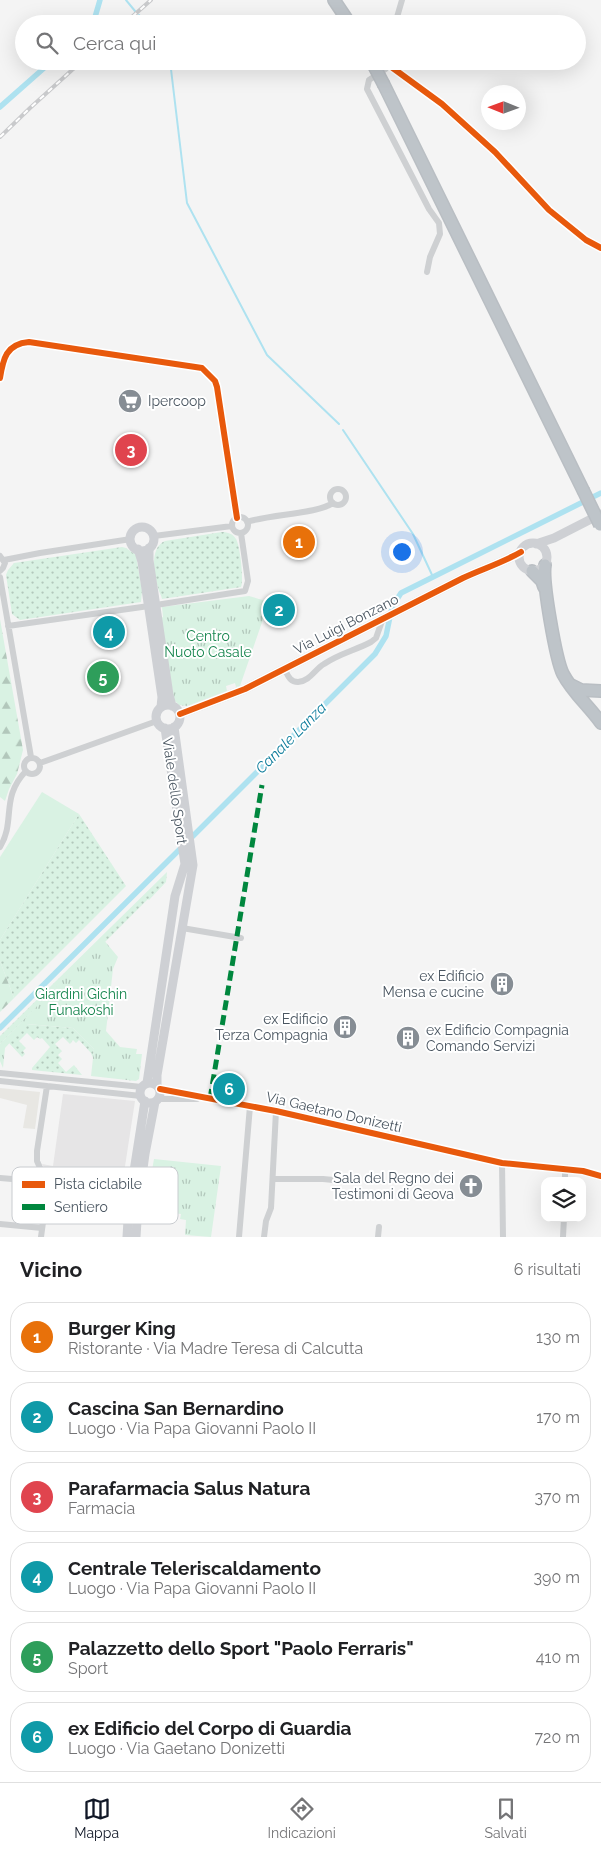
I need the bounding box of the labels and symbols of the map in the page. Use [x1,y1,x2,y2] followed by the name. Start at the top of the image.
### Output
[481,85,526,130] north arrow
[117,388,143,414] supermarket icon: Ipercoop
[148,393,206,409] place label: Ipercoop
[115,431,147,469] pin: 3
[283,523,315,561] pin: 1
[389,539,415,565] your location
[263,591,295,629] pin: 2
[291,591,401,657] street label: Via Luigi Bonzano
[93,613,125,651] pin: 4
[164,628,252,660] park label: Centro Nuoto Casale
[87,658,119,696] pin: 5
[252,699,330,777] water label: Canale Lanza
[160,737,190,846] street label: Viale dello Sport
[383,968,484,1000] place label: ex Edificio Mensa e cucine
[489,971,515,997] building icon: ex Edificio Mensa e cucine
[35,986,127,1018] park label: Giardini Gichin Funakoshi
[215,1011,328,1043] place label: ex Edificio Terza Compagnia
[332,1014,358,1040] building icon: ex Edificio Terza Compagnia
[426,1022,569,1054] place label: ex Edificio Compagnia Comando Servizi
[395,1025,421,1051] building icon: ex Edificio Compagnia Comando Servizi
[213,1070,245,1108] pin: 6
[265,1089,403,1135] street label: Via Gaetano Donizetti
[12,1167,178,1224] legend
[332,1170,454,1202] place label: Sala del Regno dei Testimoni di Geova
[458,1173,484,1199] church icon: Sala del Regno dei Testimoni di Geova
[54,1176,142,1192] text: Pista ciclabile
[54,1199,108,1215] text: Sentiero

